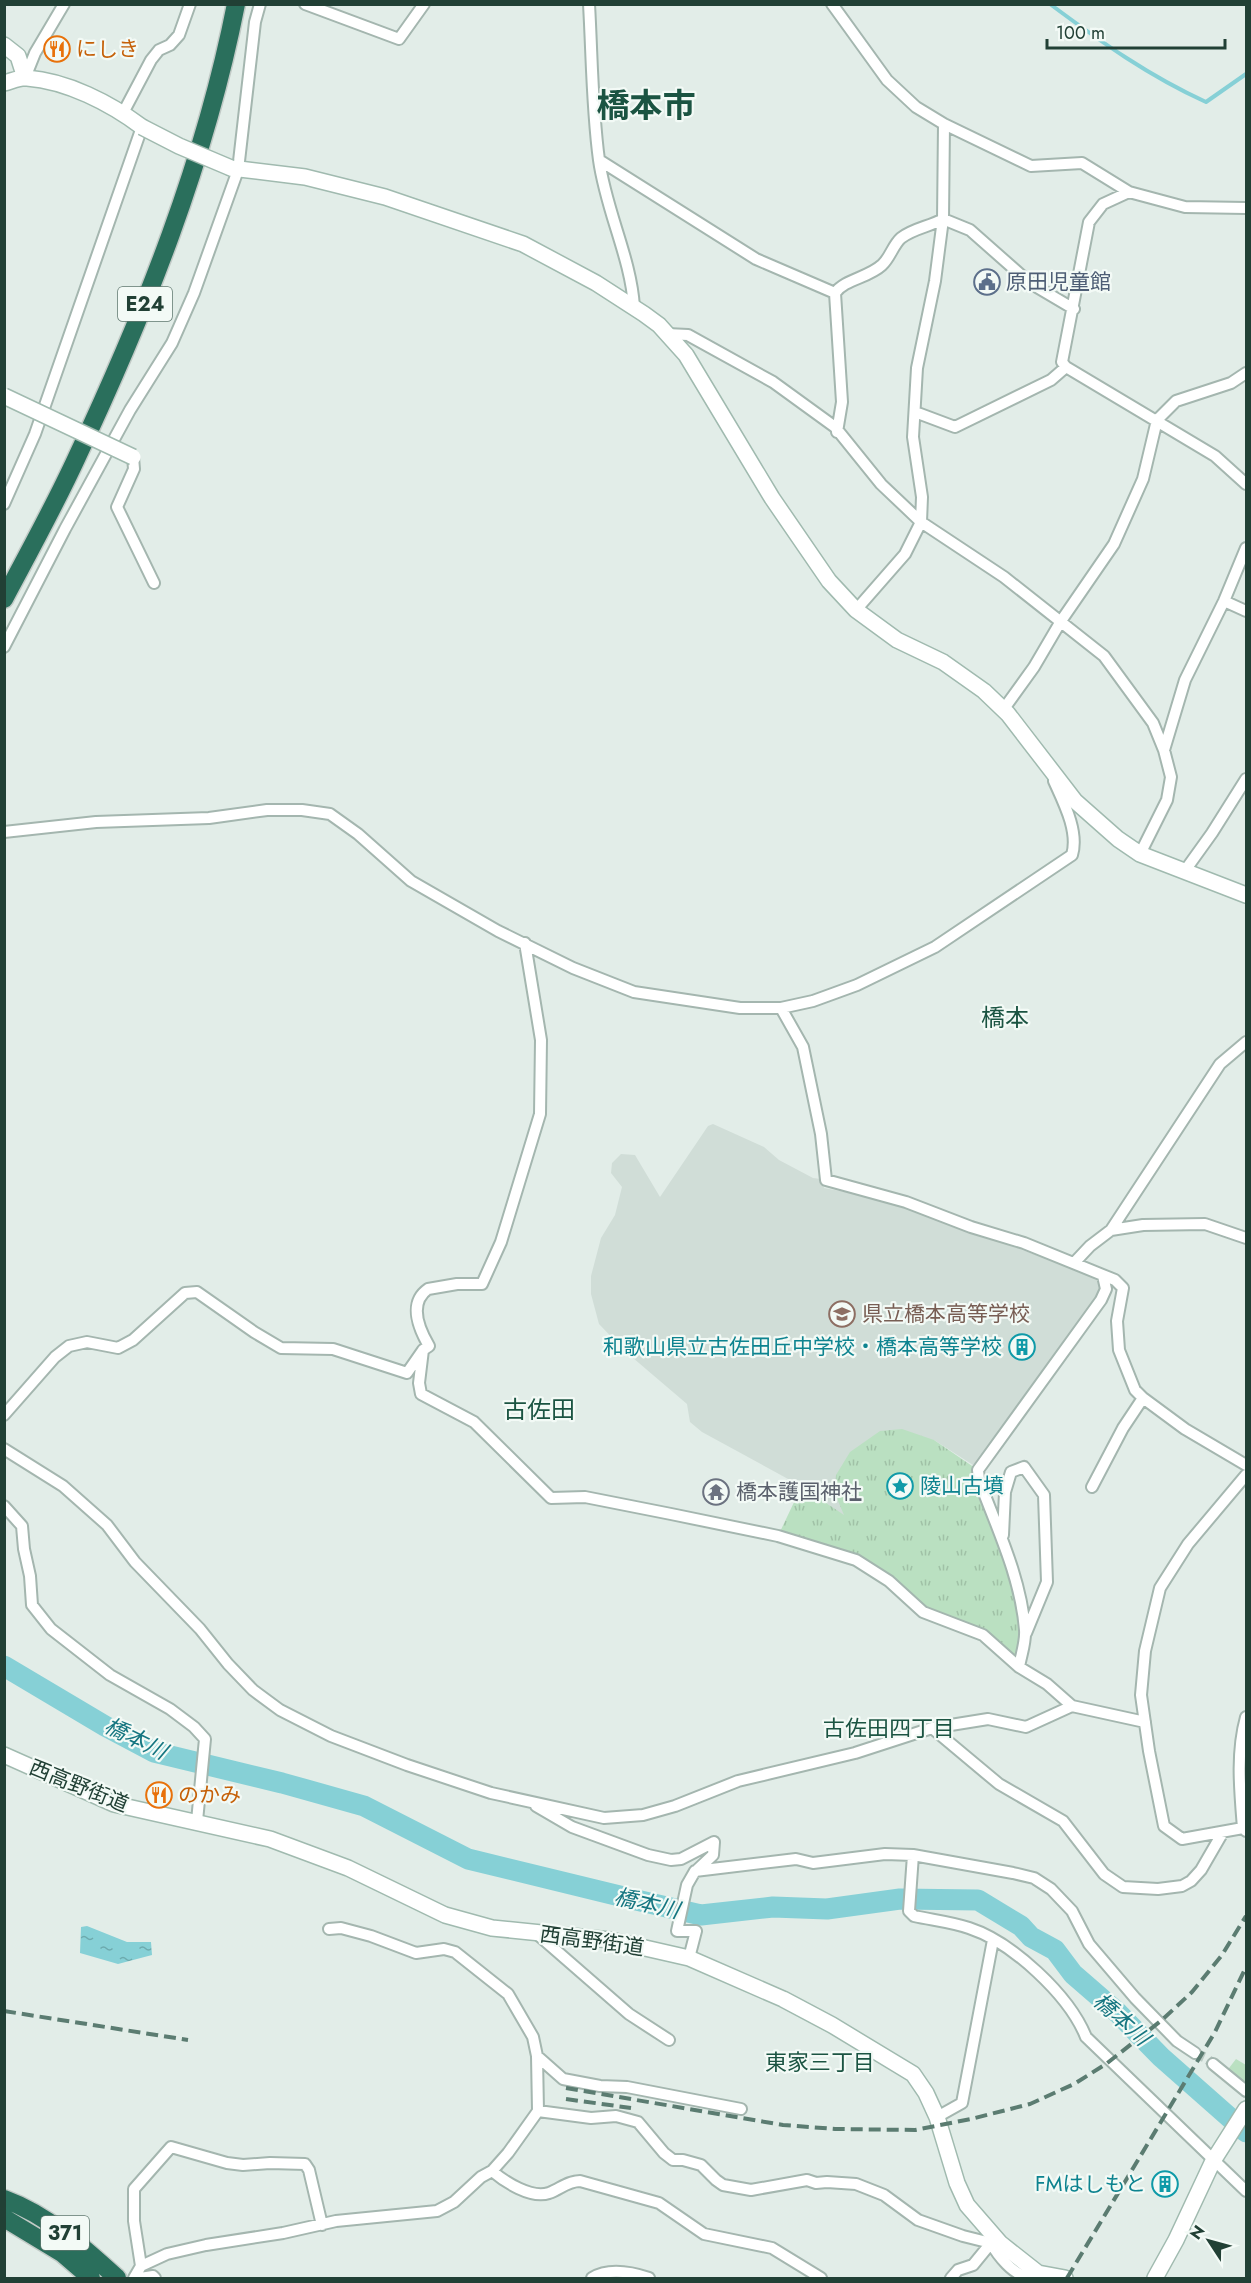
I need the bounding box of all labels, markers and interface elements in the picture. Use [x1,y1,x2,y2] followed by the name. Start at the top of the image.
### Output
[1047,12,1226,50] scale bar
[1056,20,1105,46] text: 100 m
[42,34,72,64] restaurant icon: にしき
[76,34,139,64] place label: にしき
[597,82,696,129] district label: 橋本市
[972,267,1002,297] public building icon: 原田児童館
[1006,267,1111,297] place label: 原田児童館
[118,287,172,321] road number: E24
[981,1000,1029,1035] district label: 橋本
[827,1299,857,1329] school or university icon: 県立橋本高等学校
[862,1299,1030,1329] place label: 県立橋本高等学校
[603,1332,1002,1362] place label: 和歌山県立古佐田丘中学校・橋本高等学校
[1007,1332,1037,1362] building icon: 和歌山県立古佐田丘中学校・橋本高等学校
[503,1392,575,1427] district label: 古佐田
[885,1471,915,1501] place icon: 陵山古墳
[920,1471,1004,1501] place label: 陵山古墳
[701,1477,731,1507] temple icon: 橋本護国神社
[736,1477,862,1507] place label: 橋本護国神社
[99,1709,174,1768] water label: 橋本川
[823,1712,955,1744] district label: 古佐田四丁目
[25,1752,133,1820] street label: 西高野街道
[144,1780,174,1810] restaurant icon: のかみ
[178,1780,241,1810] place label: のかみ
[611,1880,685,1926] water label: 橋本川
[538,1919,646,1963] street label: 西高野街道
[1087,1985,1159,2054] water label: 橋本川
[765,2046,875,2078] district label: 東家三丁目
[1035,2169,1146,2199] place label: FMはしもと
[1150,2169,1180,2199] building icon: FMはしもと
[1179,2211,1239,2271] north arrow
[41,2216,89,2250] road number: 371
[1184,2221,1210,2244] text: N

